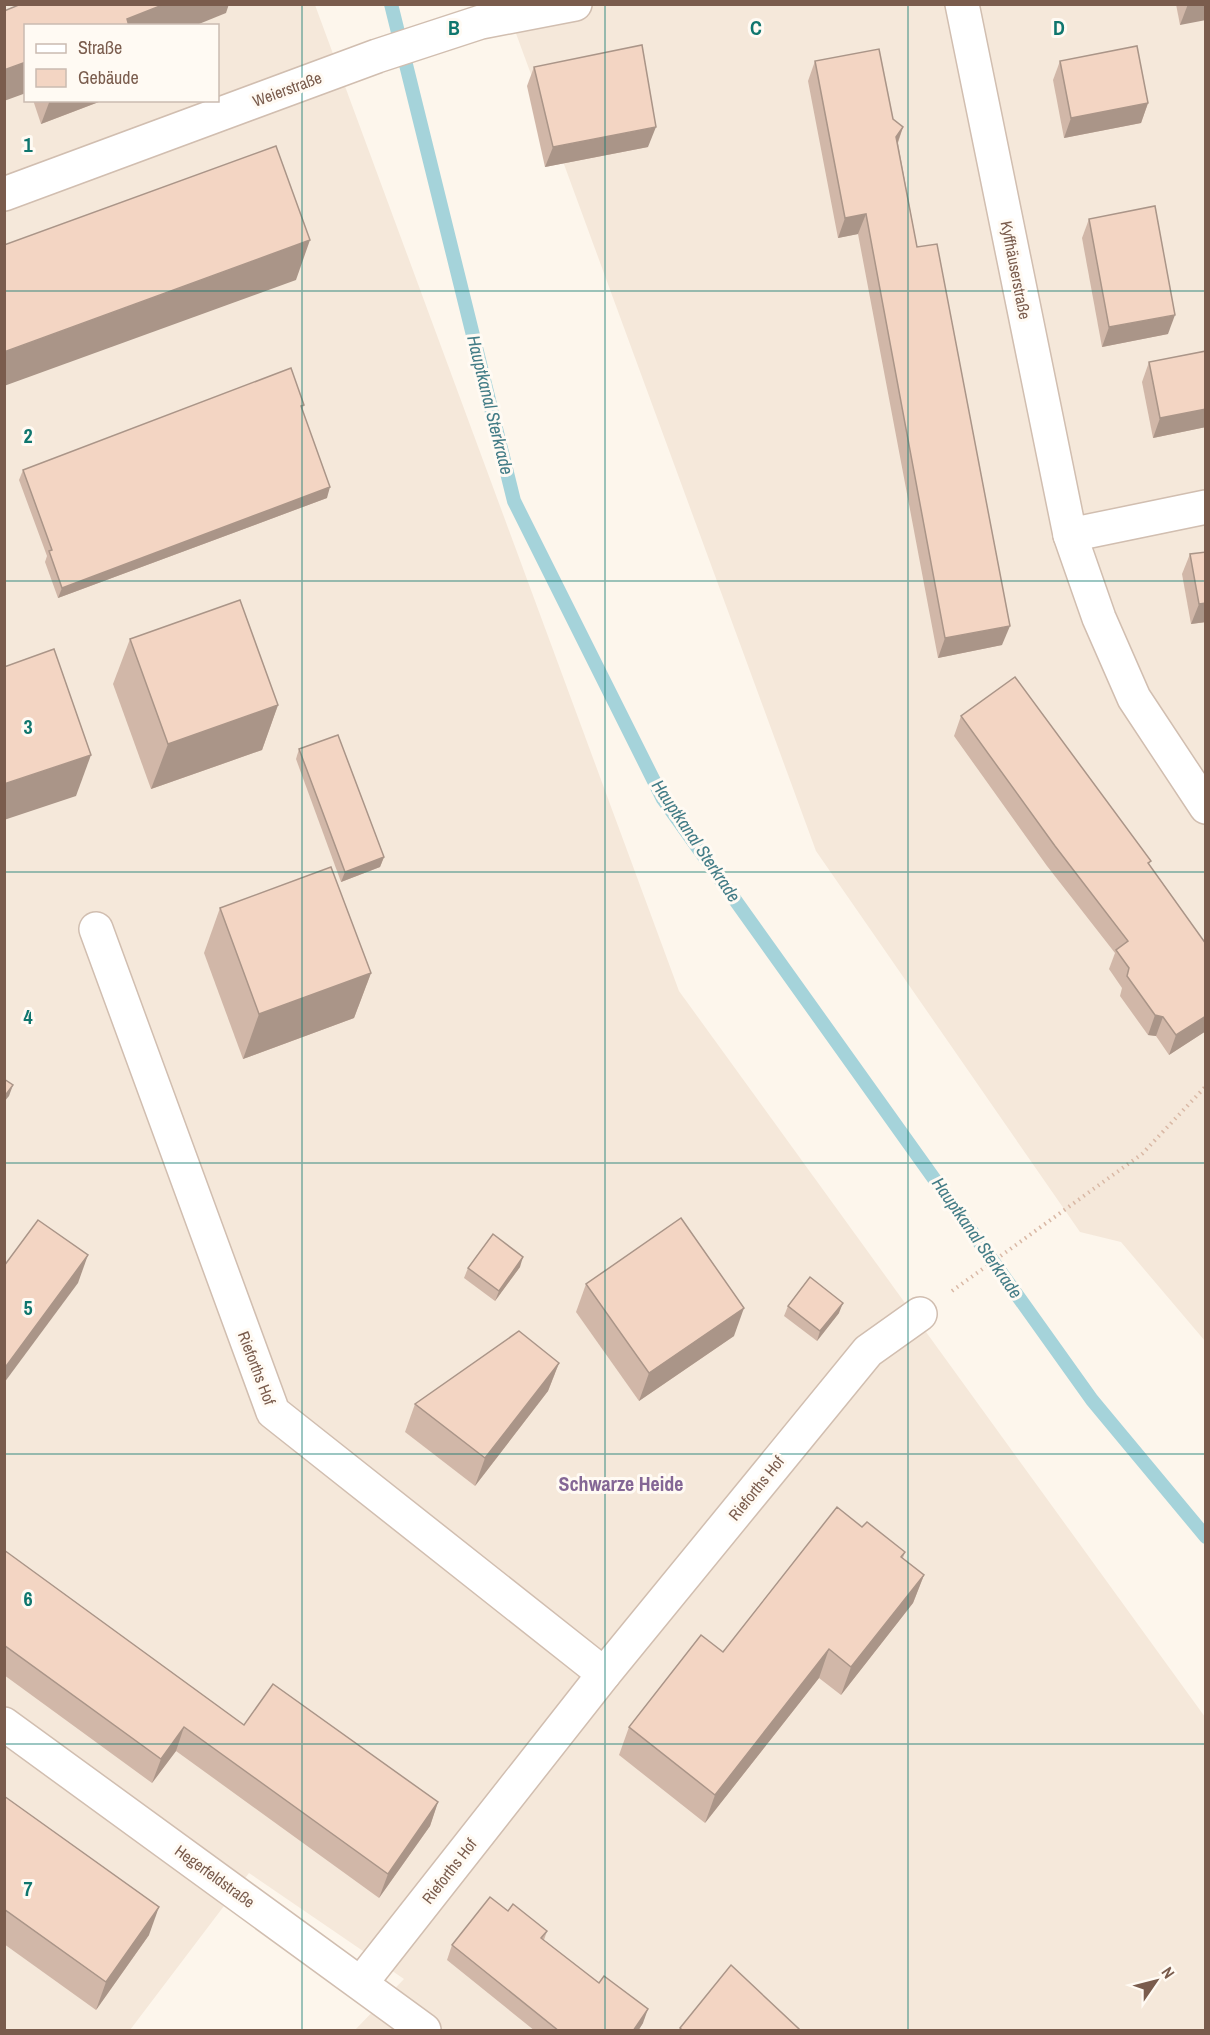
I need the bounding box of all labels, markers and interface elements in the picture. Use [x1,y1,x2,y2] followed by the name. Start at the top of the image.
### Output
[448,14,460,41] text: B
[750,14,762,41] text: C
[1053,14,1065,41] text: D
[24,24,219,102] legend
[78,35,122,60] text: Straße
[78,65,139,90] text: Gebäude
[249,66,325,112] street label: Weierstraße
[23,131,33,158] text: 1
[996,219,1036,321] street label: Kyffhäuserstraße
[461,333,520,477] water label: Hauptkanal Sterkrade
[23,422,33,449] text: 2
[23,713,33,740] text: 3
[646,775,747,907] water label: Hauptkanal Sterkrade
[23,1003,33,1030] text: 4
[926,1172,1029,1303] water label: Hauptkanal Sterkrade
[23,1294,33,1321] text: 5
[233,1328,281,1408] street label: Rieforths Hof
[723,1451,789,1525] street label: Rieforths Hof
[559,1470,683,1497] district label: Schwarze Heide
[23,1585,33,1612] text: 6
[417,1833,482,1908] street label: Rieforths Hof
[170,1839,260,1913] street label: Hegerfeldstraße
[23,1875,33,1902] text: 7
[1126,1951,1186,2011] north arrow
[1157,1962,1180,1983] text: N

